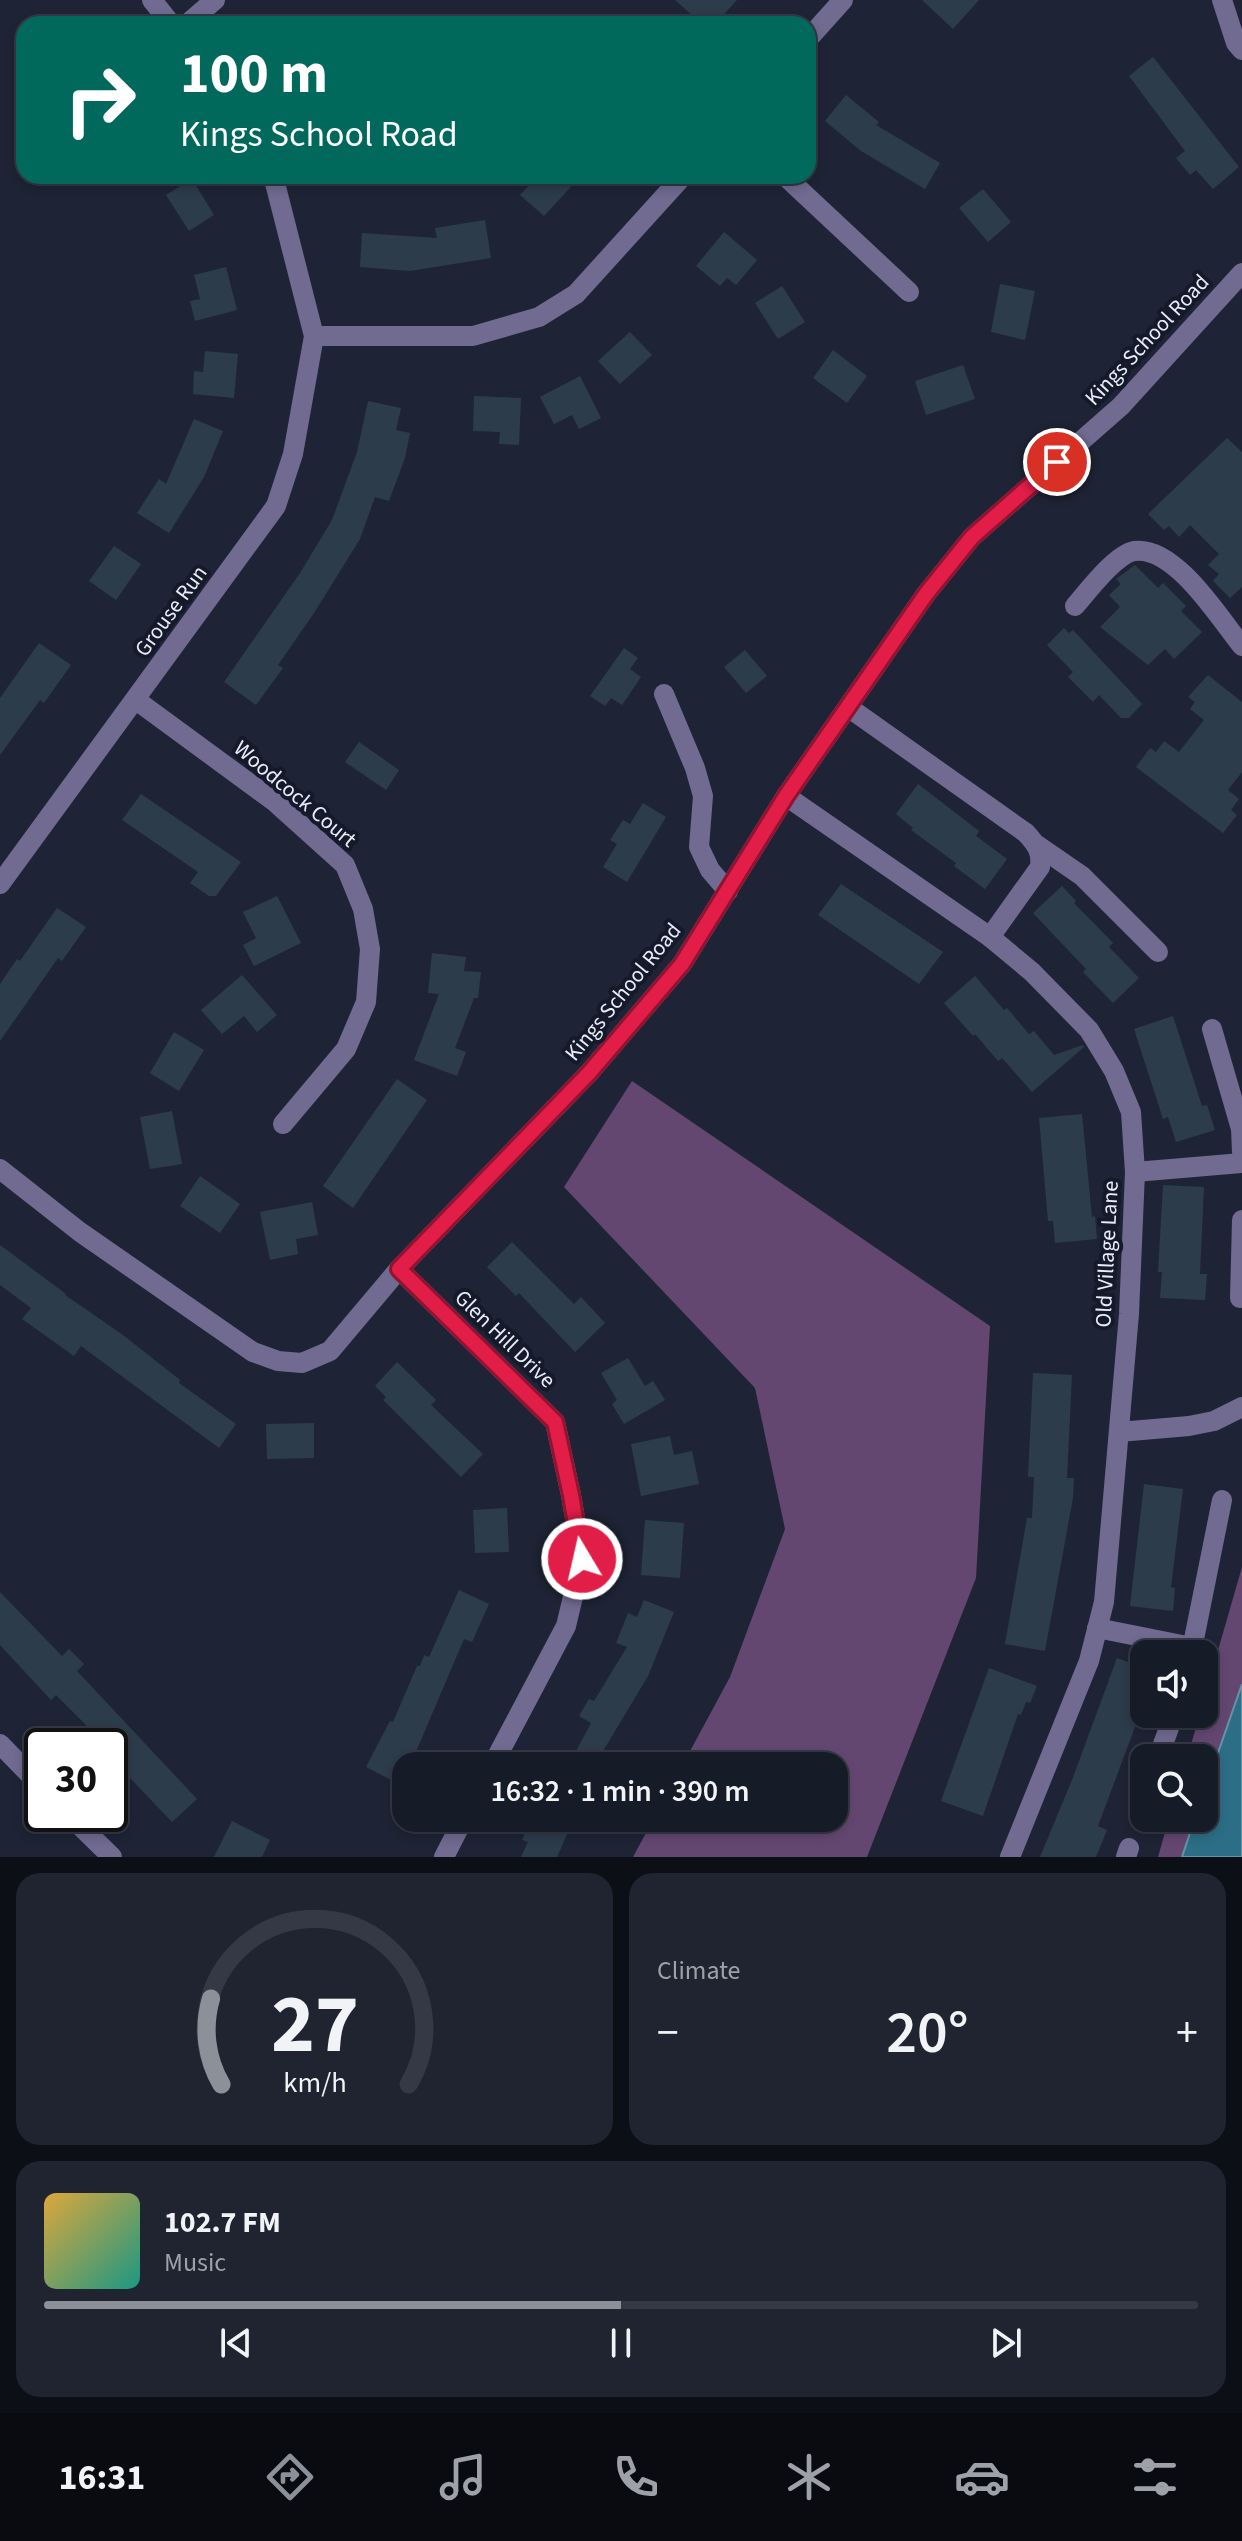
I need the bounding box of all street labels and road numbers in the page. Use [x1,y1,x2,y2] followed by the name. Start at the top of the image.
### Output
[1077,267,1217,413] street label: Kings School Road
[127,559,215,663] street label: Grouse Run
[227,733,364,855] street label: Woodcock Court
[557,916,689,1068] street label: Kings School Road
[1087,1180,1127,1328] street label: Old Village Lane
[447,1282,563,1396] street label: Glen Hill Drive

